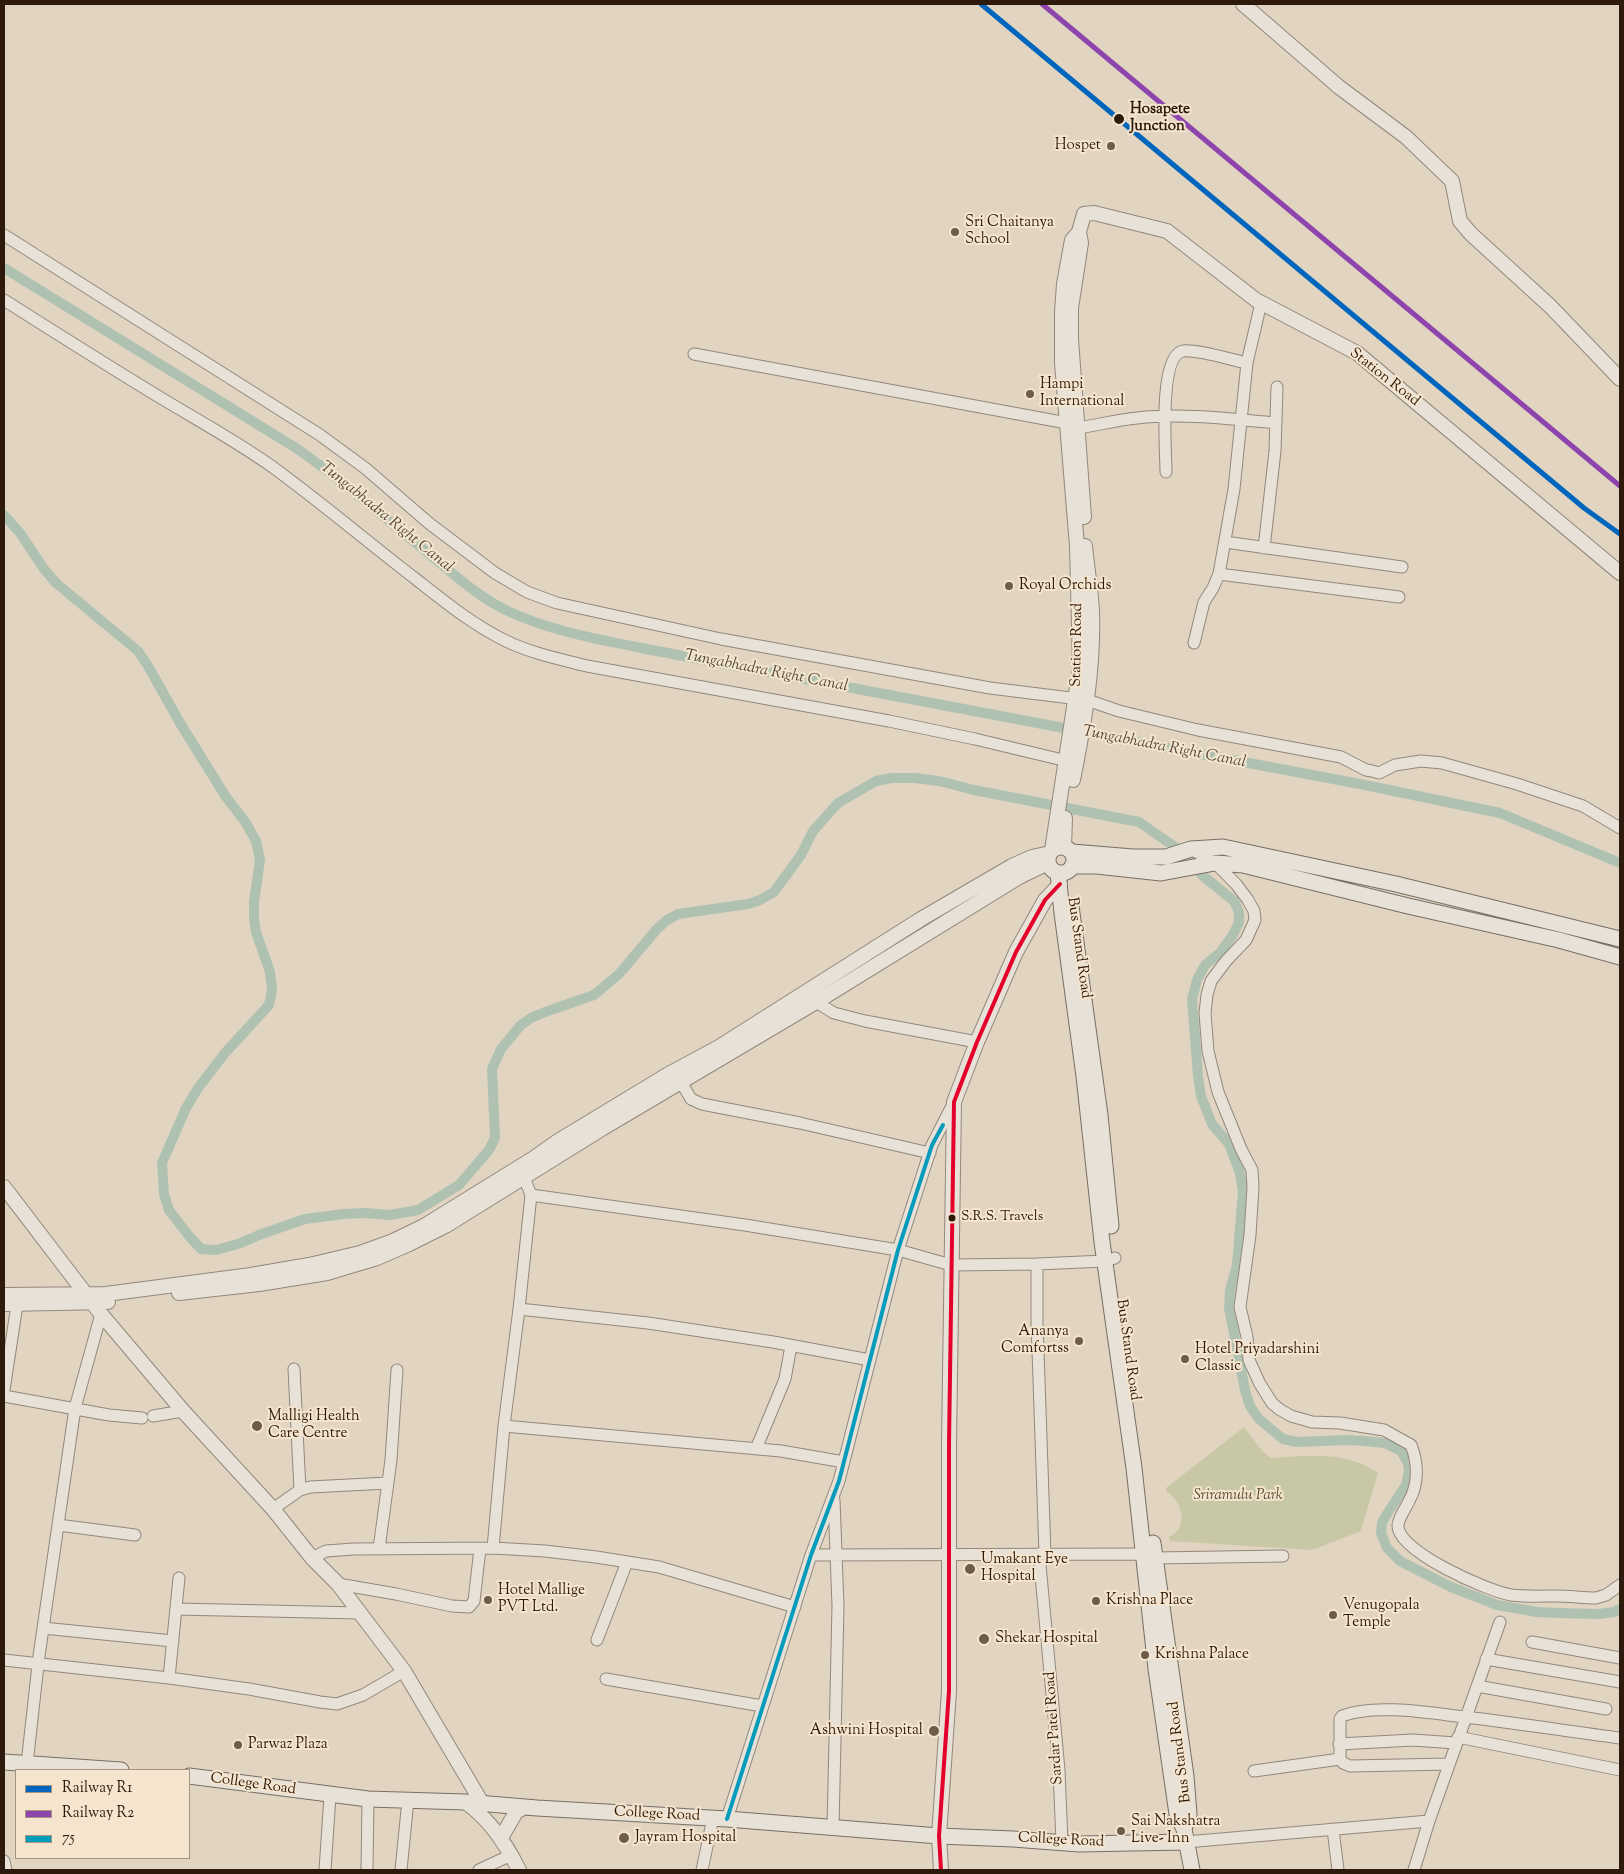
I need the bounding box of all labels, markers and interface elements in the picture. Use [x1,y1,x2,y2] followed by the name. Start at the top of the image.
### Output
[1130,101,1190,136] place label: Hosapete Junction
[1112,112,1126,126] marker: Hosapete Junction
[1055,137,1101,155] place label: Hospet
[1105,140,1117,152] marker: Hospet
[965,214,1054,249] place label: Sri Chaitanya School
[949,226,961,238] marker: Sri Chaitanya School
[1345,345,1423,411] street label: Station Road
[1040,376,1124,411] place label: Hampi International
[1024,388,1036,400] marker: Hampi International
[315,458,457,578] water label: Tungabhadra Right Canal
[1019,577,1111,595] place label: Royal Orchids
[1003,580,1015,592] marker: Royal Orchids
[1068,603,1088,687] street label: Station Road
[683,647,849,697] water label: Tungabhadra Right Canal
[1081,723,1247,773] water label: Tungabhadra Right Canal
[1062,896,1094,1000] street label: Bus Stand Road
[961,1210,1043,1226] place label: S.R.S. Travels
[947,1213,957,1223] marker: S.R.S. Travels
[1111,1298,1143,1402] street label: Bus Stand Road
[1001,1323,1069,1358] place label: Ananya Comfortss
[1073,1335,1085,1347] marker: Ananya Comfortss
[1195,1341,1320,1376] place label: Hotel Priyadarshini Classic
[1179,1353,1191,1365] marker: Hotel Priyadarshini Classic
[268,1408,360,1443] place label: Malligi Health Care Centre
[250,1419,264,1433] marker: Malligi Health Care Centre
[1193,1487,1283,1505] park label: Sriramulu Park
[981,1551,1068,1586] place label: Umakant Eye Hospital
[963,1562,977,1576] marker: Umakant Eye Hospital
[498,1582,585,1617] place label: Hotel Mallige PVT Ltd.
[1106,1592,1193,1610] place label: Krishna Place
[482,1594,494,1606] marker: Hotel Mallige PVT Ltd.
[1090,1595,1102,1607] marker: Krishna Place
[1343,1597,1420,1632] place label: Venugopala Temple
[1327,1609,1339,1621] marker: Venugopala Temple
[995,1630,1098,1648] place label: Shekar Hospital
[977,1632,991,1646] marker: Shekar Hospital
[1155,1646,1249,1664] place label: Krishna Palace
[1139,1649,1151,1661] marker: Krishna Palace
[1042,1671,1068,1785] street label: Sardar Patel Road
[1166,1700,1196,1804] street label: Bus Stand Road
[810,1722,923,1740] place label: Ashwini Hospital
[927,1724,941,1738] marker: Ashwini Hospital
[248,1736,328,1754] place label: Parwaz Plaza
[232,1739,244,1751] marker: Parwaz Plaza
[15,1769,190,1859] legend
[209,1770,297,1800] street label: College Road
[62,1778,132,1799] text: Railway R1
[62,1803,134,1824] text: Railway R2
[614,1804,700,1826] street label: College Road
[1131,1813,1220,1848] place label: Sai Nakshatra Live- Inn
[1115,1825,1127,1837] marker: Sai Nakshatra Live- Inn
[62,1828,75,1849] text: 75
[635,1829,736,1847] place label: Jayram Hospital
[1018,1830,1104,1852] street label: College Road
[617,1831,631,1845] marker: Jayram Hospital

